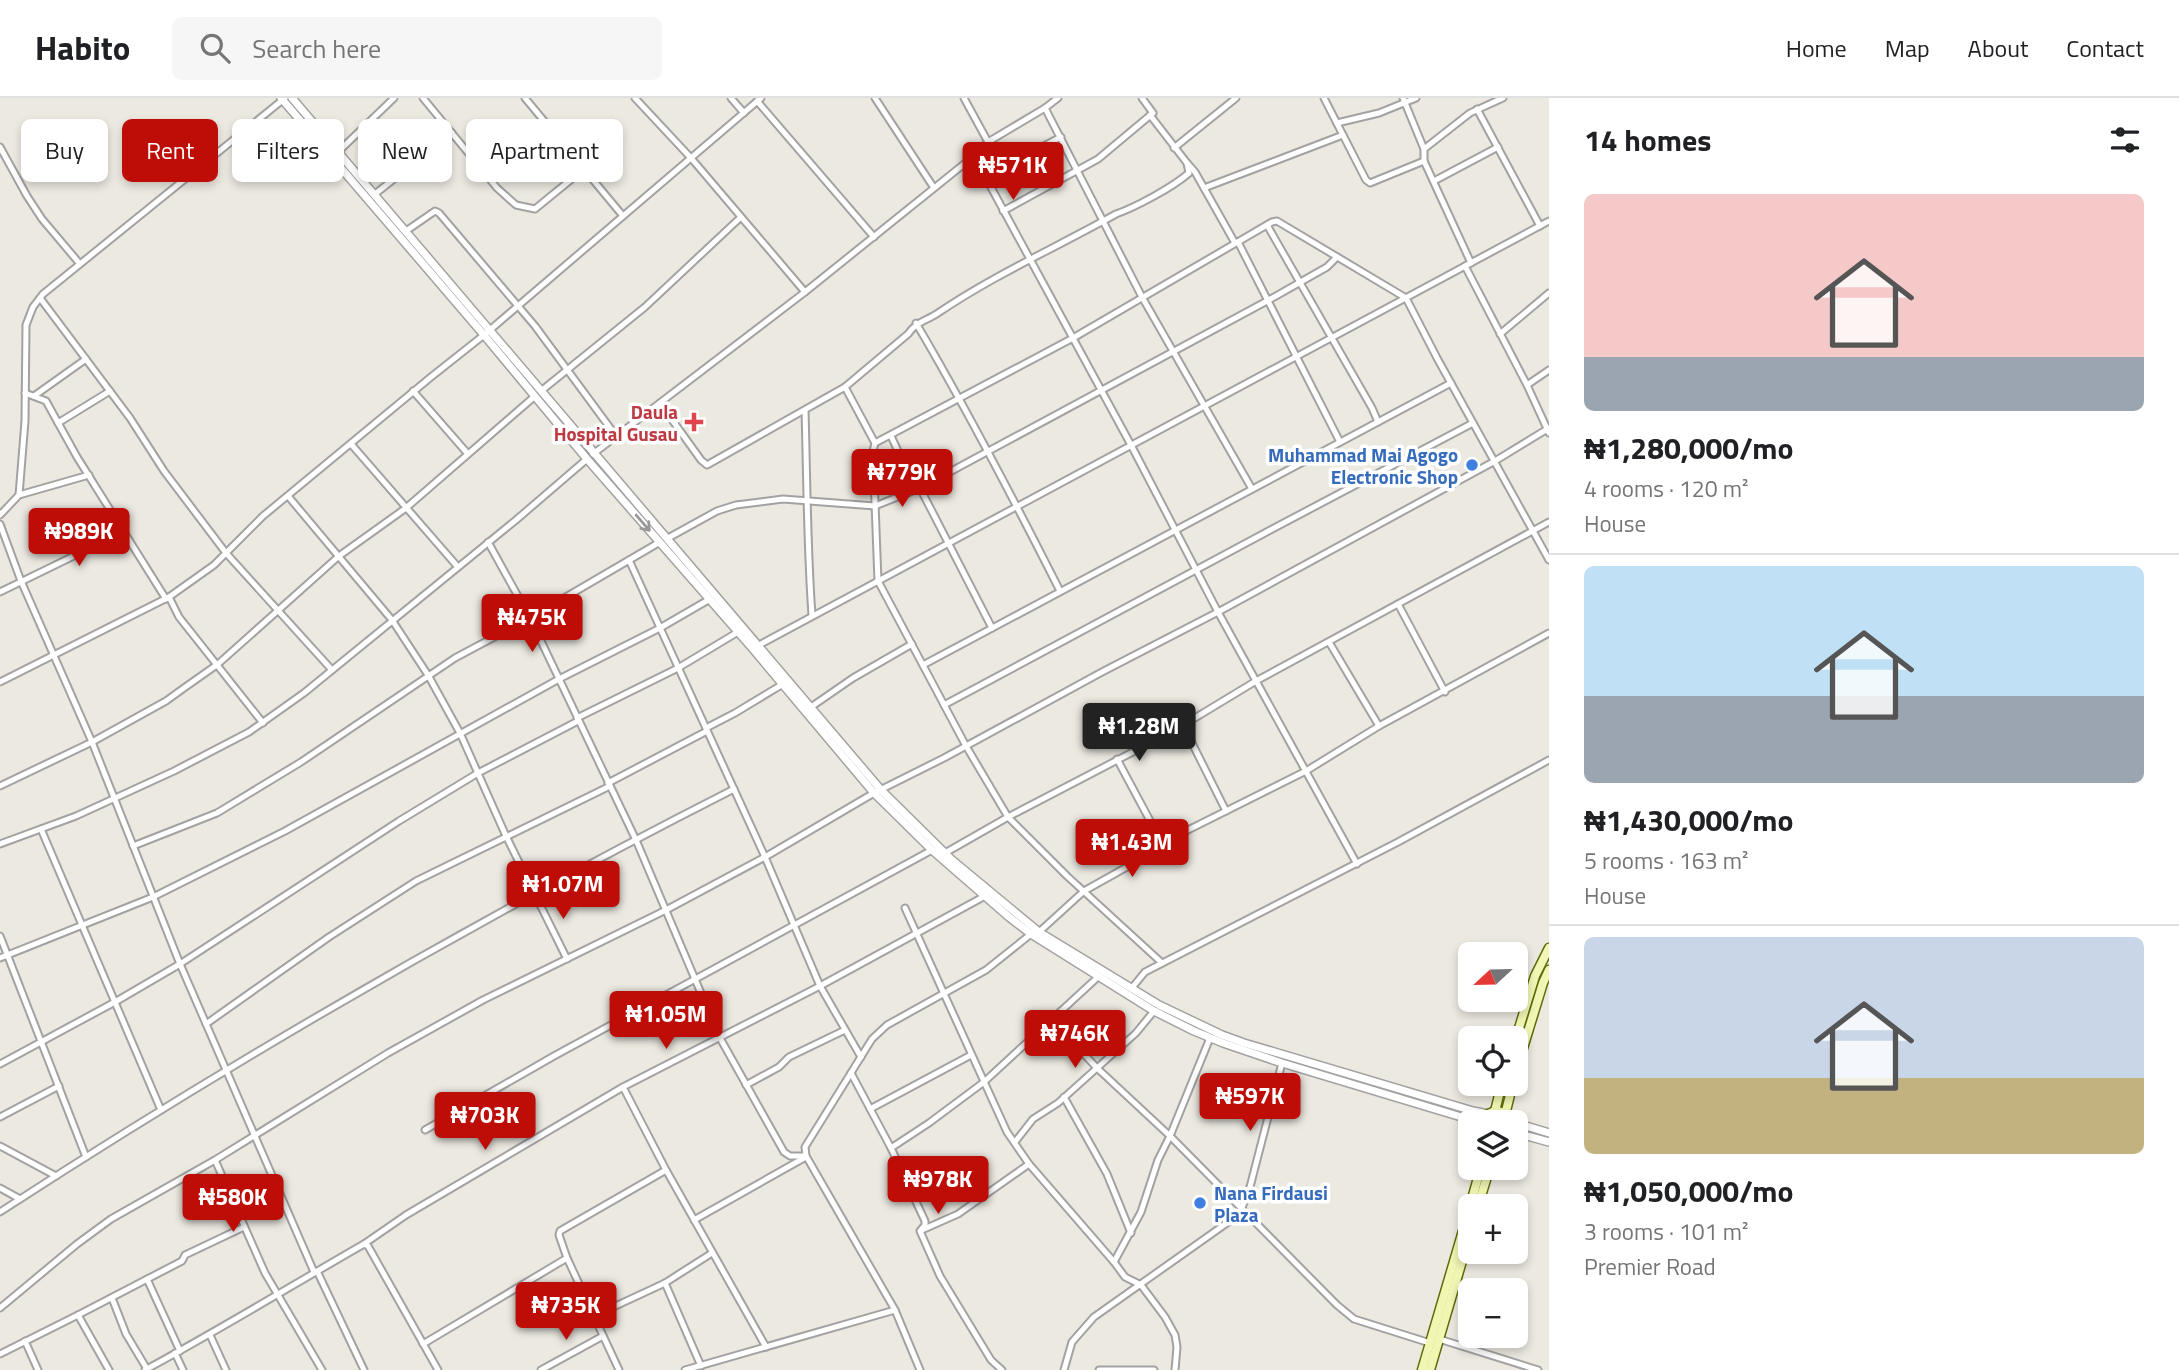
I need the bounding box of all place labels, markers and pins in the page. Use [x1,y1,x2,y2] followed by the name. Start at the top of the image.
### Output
[964,142,1062,202] pin: ₦571K
[554,397,678,448] place label: Daula Hospital Gusau
[684,412,704,432] marker: Daula Hospital Gusau
[1268,440,1458,491] place label: Muhammad Mai Agogo Electronic Shop
[853,450,951,509] pin: ₦779K
[1464,457,1480,473] marker: Muhammad Mai Agogo Electronic Shop
[30,508,128,568] pin: ₦989K
[483,594,581,654] pin: ₦475K
[1082,704,1196,763] pin: ₦1.28M
[1075,820,1189,879] pin: ₦1.43M
[506,862,620,921] pin: ₦1.07M
[609,992,723,1051] pin: ₦1.05M
[1026,1010,1124,1070] pin: ₦746K
[1201,1074,1299,1133] pin: ₦597K
[436,1093,534,1152] pin: ₦703K
[889,1156,987,1216] pin: ₦978K
[184,1174,282,1234] pin: ₦580K
[1214,1178,1328,1229] place label: Nana Firdausi Plaza
[1192,1195,1208,1211] marker: Nana Firdausi Plaza
[517,1282,615,1342] pin: ₦735K

